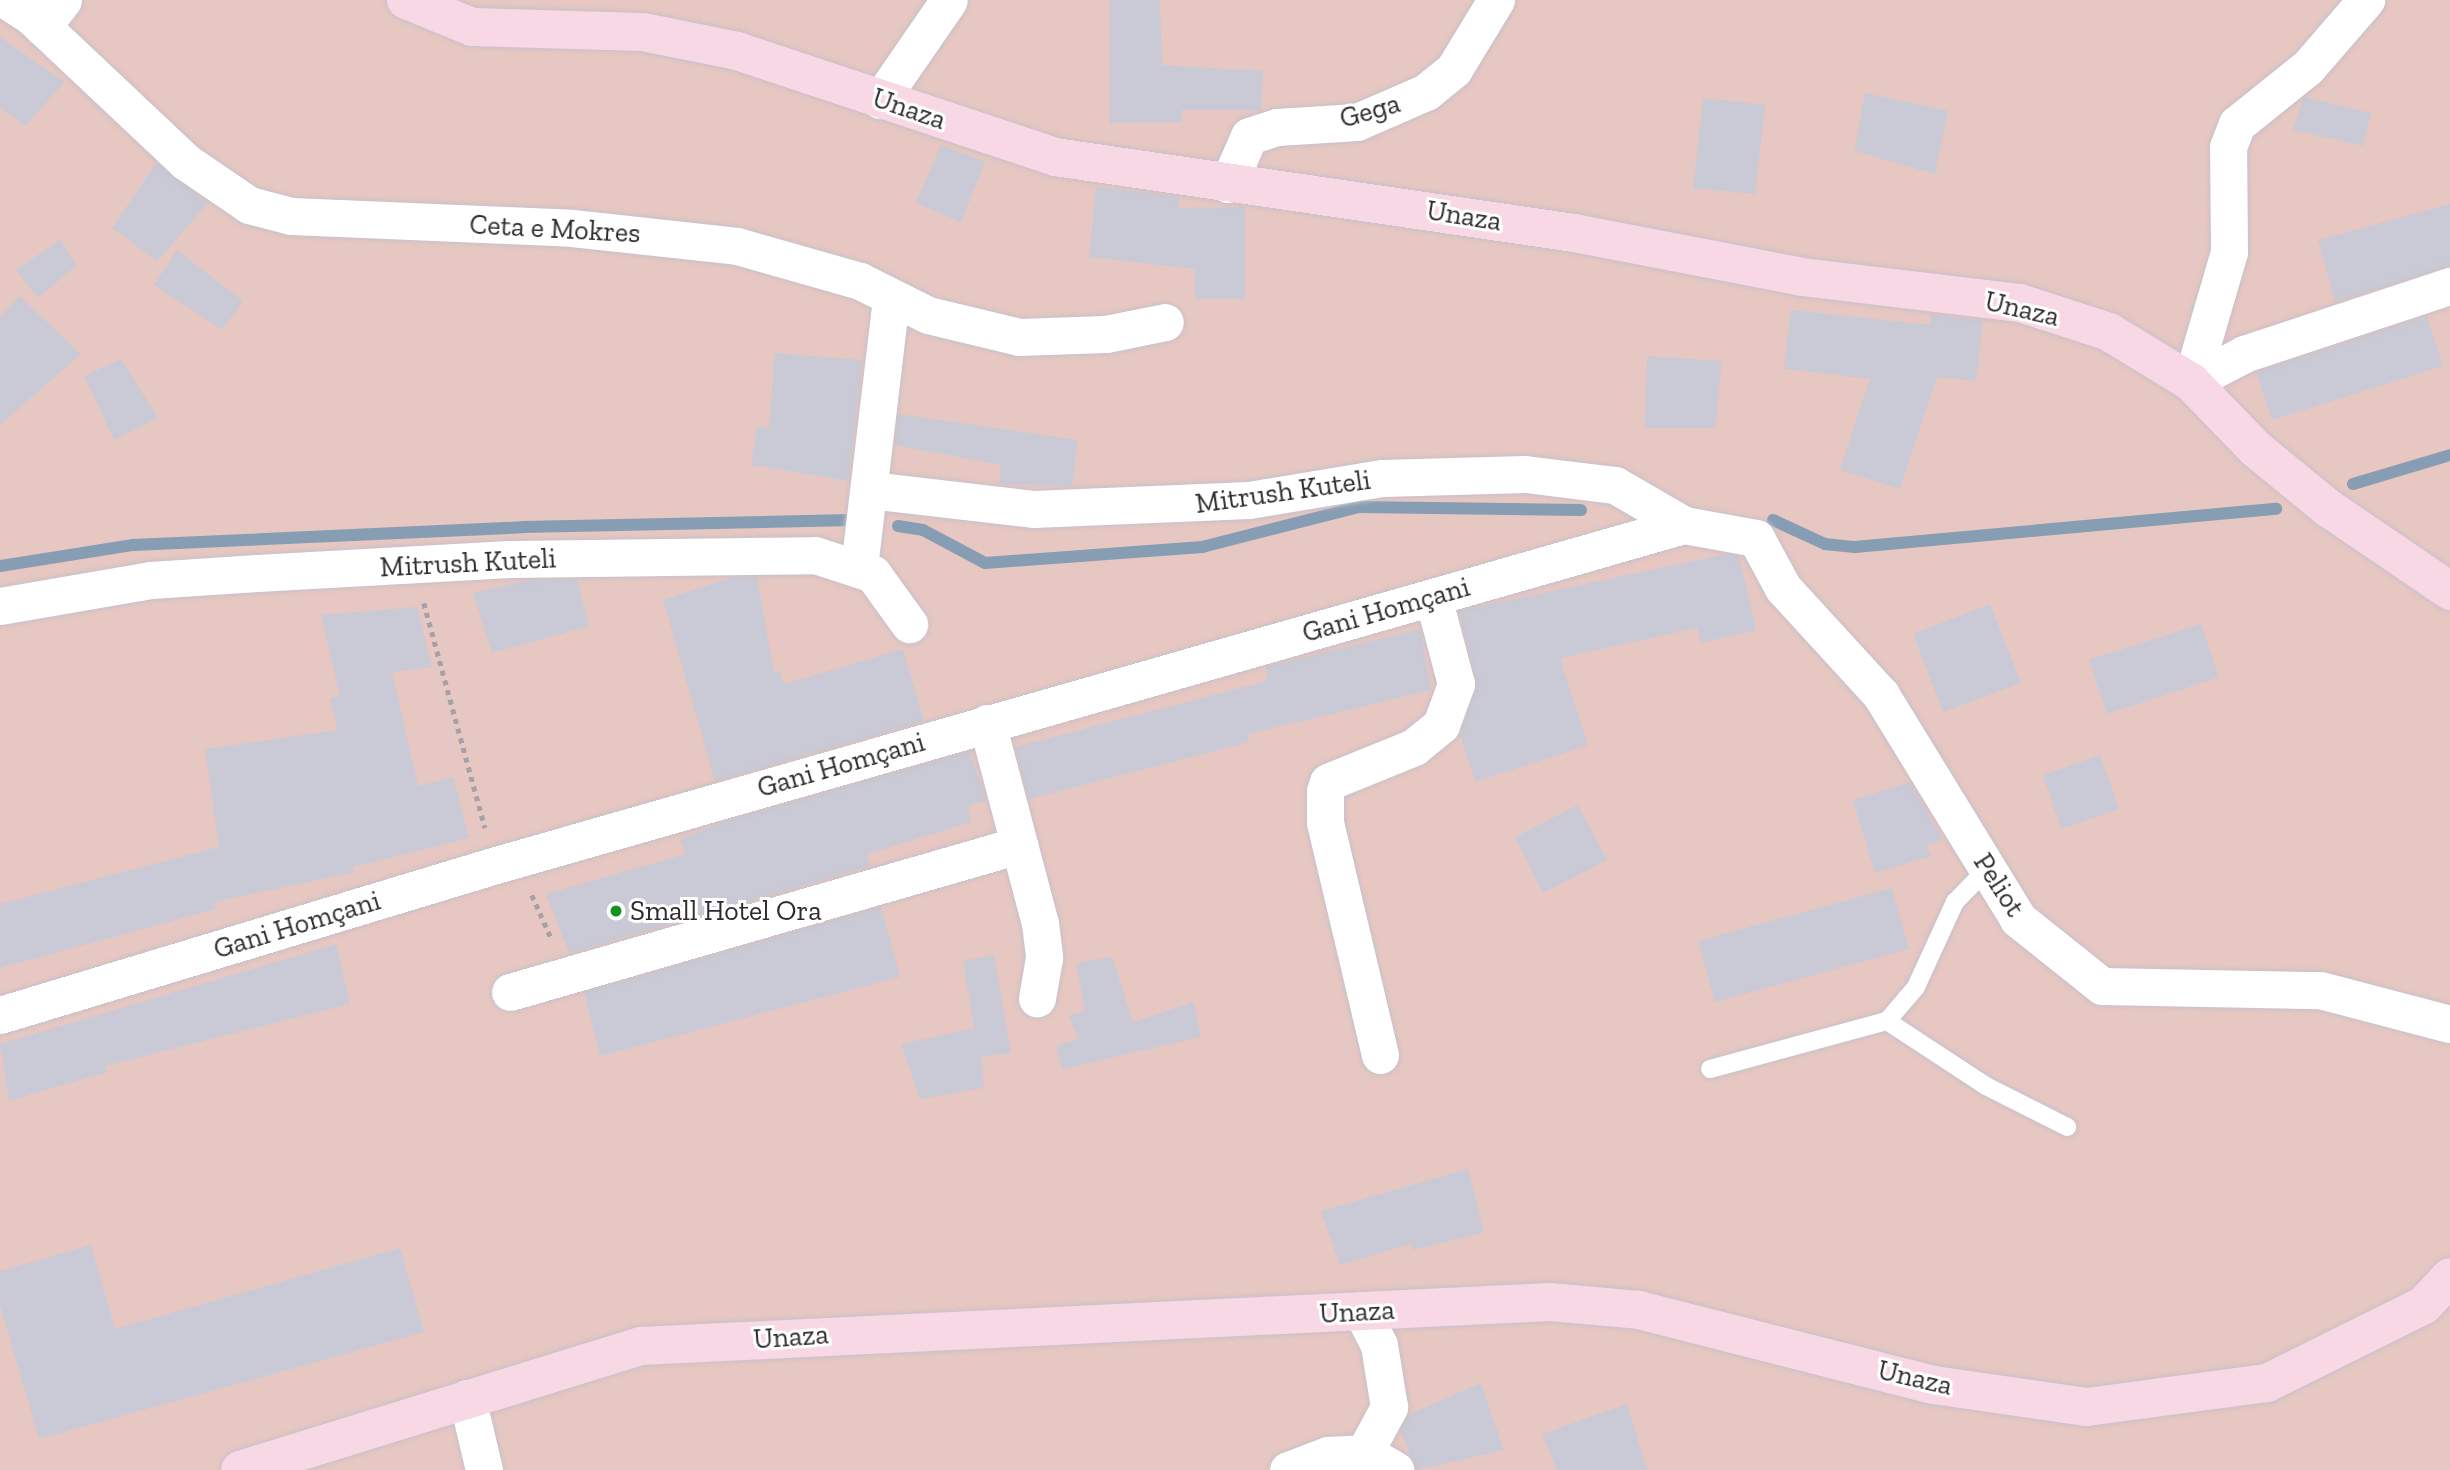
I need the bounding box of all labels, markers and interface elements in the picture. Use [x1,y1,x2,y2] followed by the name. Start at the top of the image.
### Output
[868,81,950,137] street label: Unaza
[1336,86,1404,136] street label: Gega
[1424,194,1504,238] street label: Unaza
[469,208,641,250] street label: Ceta e Mokres
[1981,284,2063,334] street label: Unaza
[1193,463,1373,521] street label: Mitrush Kuteli
[379,542,557,584] street label: Mitrush Kuteli
[1298,570,1474,650] street label: Gani Homçani
[753,725,929,805] street label: Gani Homçani
[1966,847,2032,923] street label: Peliot
[210,884,384,966] street label: Gani Homçani
[630,894,822,928] place label: Small Hotel Ora
[608,903,624,919] marker: Small Hotel Ora
[1318,1293,1396,1331] street label: Unaza
[752,1318,830,1356] street label: Unaza
[1874,1353,1956,1403] street label: Unaza

